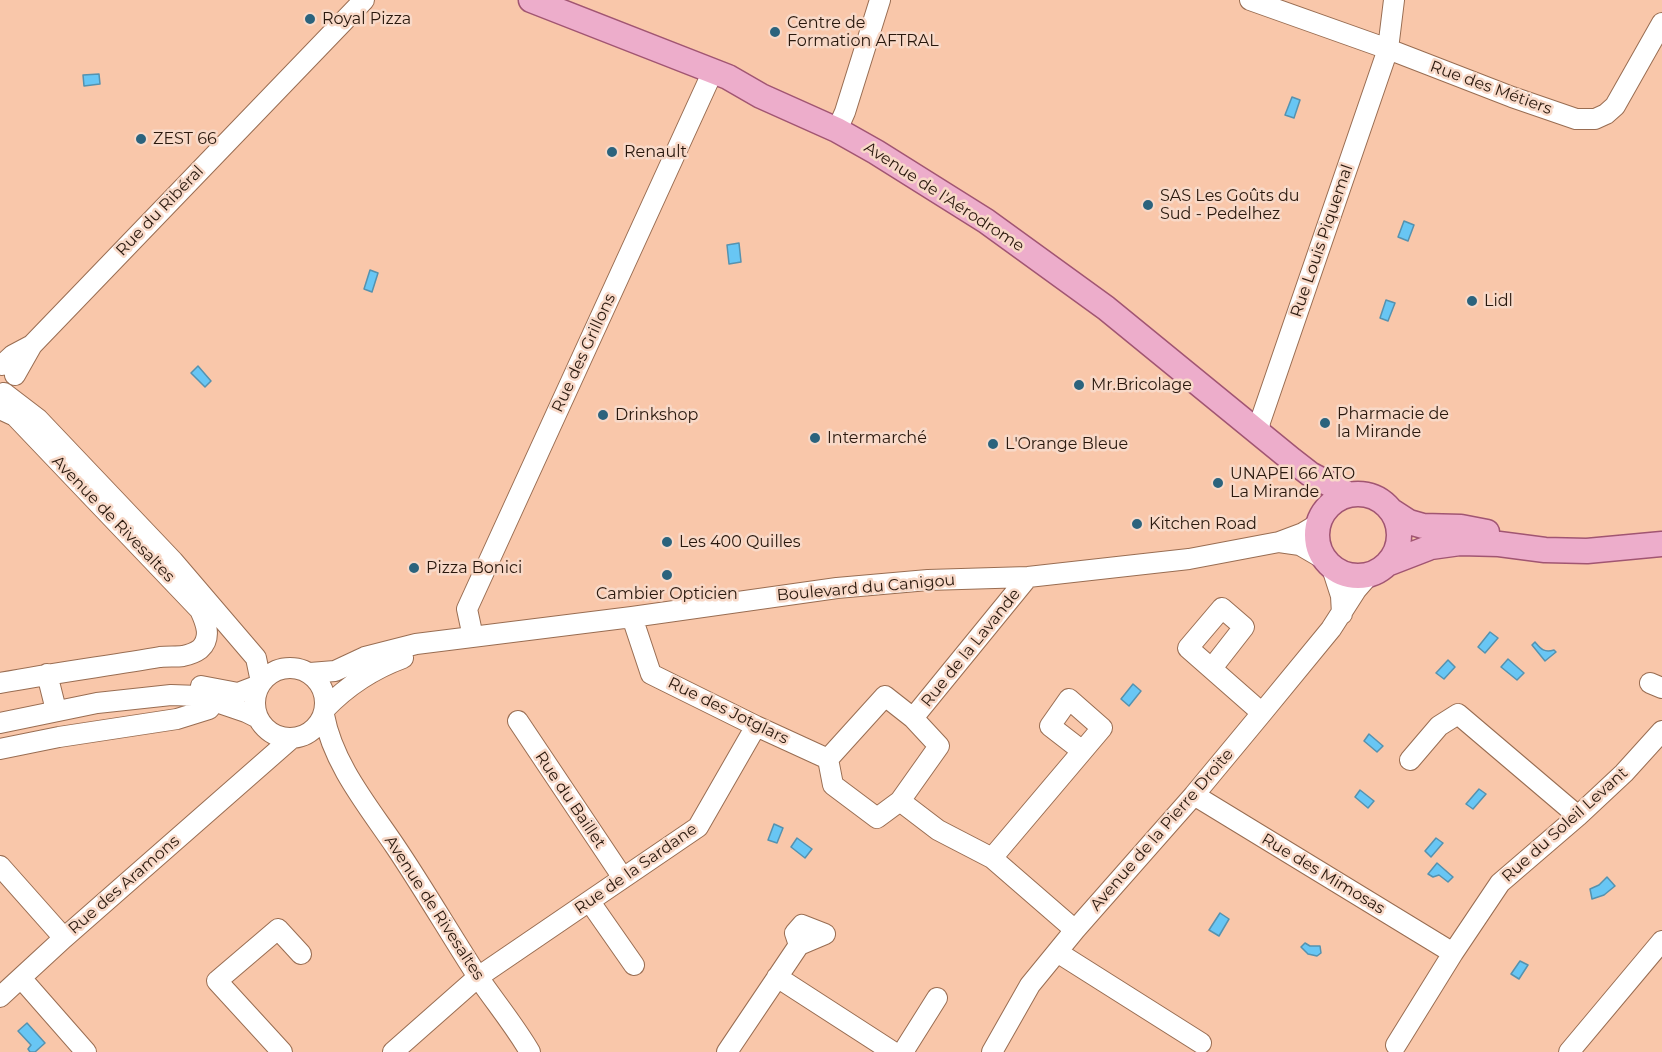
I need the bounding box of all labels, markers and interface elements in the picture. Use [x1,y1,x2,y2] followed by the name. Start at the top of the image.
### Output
[322,9,411,29] place label: Royal Pizza
[303,12,317,26] marker: Royal Pizza
[787,13,939,51] place label: Centre de Formation AFTRAL
[768,25,782,39] marker: Centre de Formation AFTRAL
[1427,57,1555,119] street label: Rue des Métiers
[153,129,217,149] place label: ZEST 66
[134,132,148,146] marker: ZEST 66
[860,138,1028,256] street label: Avenue de l'Aérodrome
[624,142,687,162] place label: Renault
[605,145,619,159] marker: Renault
[112,162,208,260] street label: Rue du Ribéral
[1287,162,1357,320] street label: Rue Louis Piquemal
[1160,186,1300,224] place label: SAS Les Goûts du Sud - Pedelhez
[1141,198,1155,212] marker: SAS Les Goûts du Sud - Pedelhez
[548,291,620,415] street label: Rue des Grillons
[1484,291,1513,311] place label: Lidl
[1465,294,1479,308] marker: Lidl
[1091,375,1192,395] place label: Mr.Bricolage
[1072,378,1086,392] marker: Mr.Bricolage
[1337,404,1449,442] place label: Pharmacie de la Mirande
[615,405,698,425] place label: Drinkshop
[596,408,610,422] marker: Drinkshop
[1318,416,1332,430] marker: Pharmacie de la Mirande
[827,428,927,448] place label: Intermarché
[808,431,822,445] marker: Intermarché
[1005,434,1128,454] place label: L'Orange Bleue
[986,437,1000,451] marker: L'Orange Bleue
[48,452,178,586] street label: Avenue de Rivesaltes
[1230,464,1355,502] place label: UNAPEI 66 ATO La Mirande
[1211,476,1225,490] marker: UNAPEI 66 ATO La Mirande
[1149,514,1257,534] place label: Kitchen Road
[1130,517,1144,531] marker: Kitchen Road
[679,532,800,552] place label: Les 400 Quilles
[660,535,674,549] marker: Les 400 Quilles
[426,558,522,578] place label: Pizza Bonici
[407,561,421,575] marker: Pizza Bonici
[660,568,674,582] marker: Cambier Opticien
[776,571,956,605] street label: Boulevard du Canigou
[596,584,738,604] place label: Cambier Opticien
[917,585,1025,711] street label: Rue de la Lavande
[665,673,791,749] street label: Rue des Jotglars
[1086,745,1238,915] street label: Avenue de la Pierre Droite
[531,748,609,852] street label: Rue du Baillet
[1498,763,1632,887] street label: Rue du Soleil Levant
[571,820,701,918] street label: Rue de la Sardane
[1258,830,1388,918] street label: Rue des Mimosas
[64,832,184,938] street label: Rue des Aramons
[380,832,488,984] street label: Avenue de Rivesaltes

